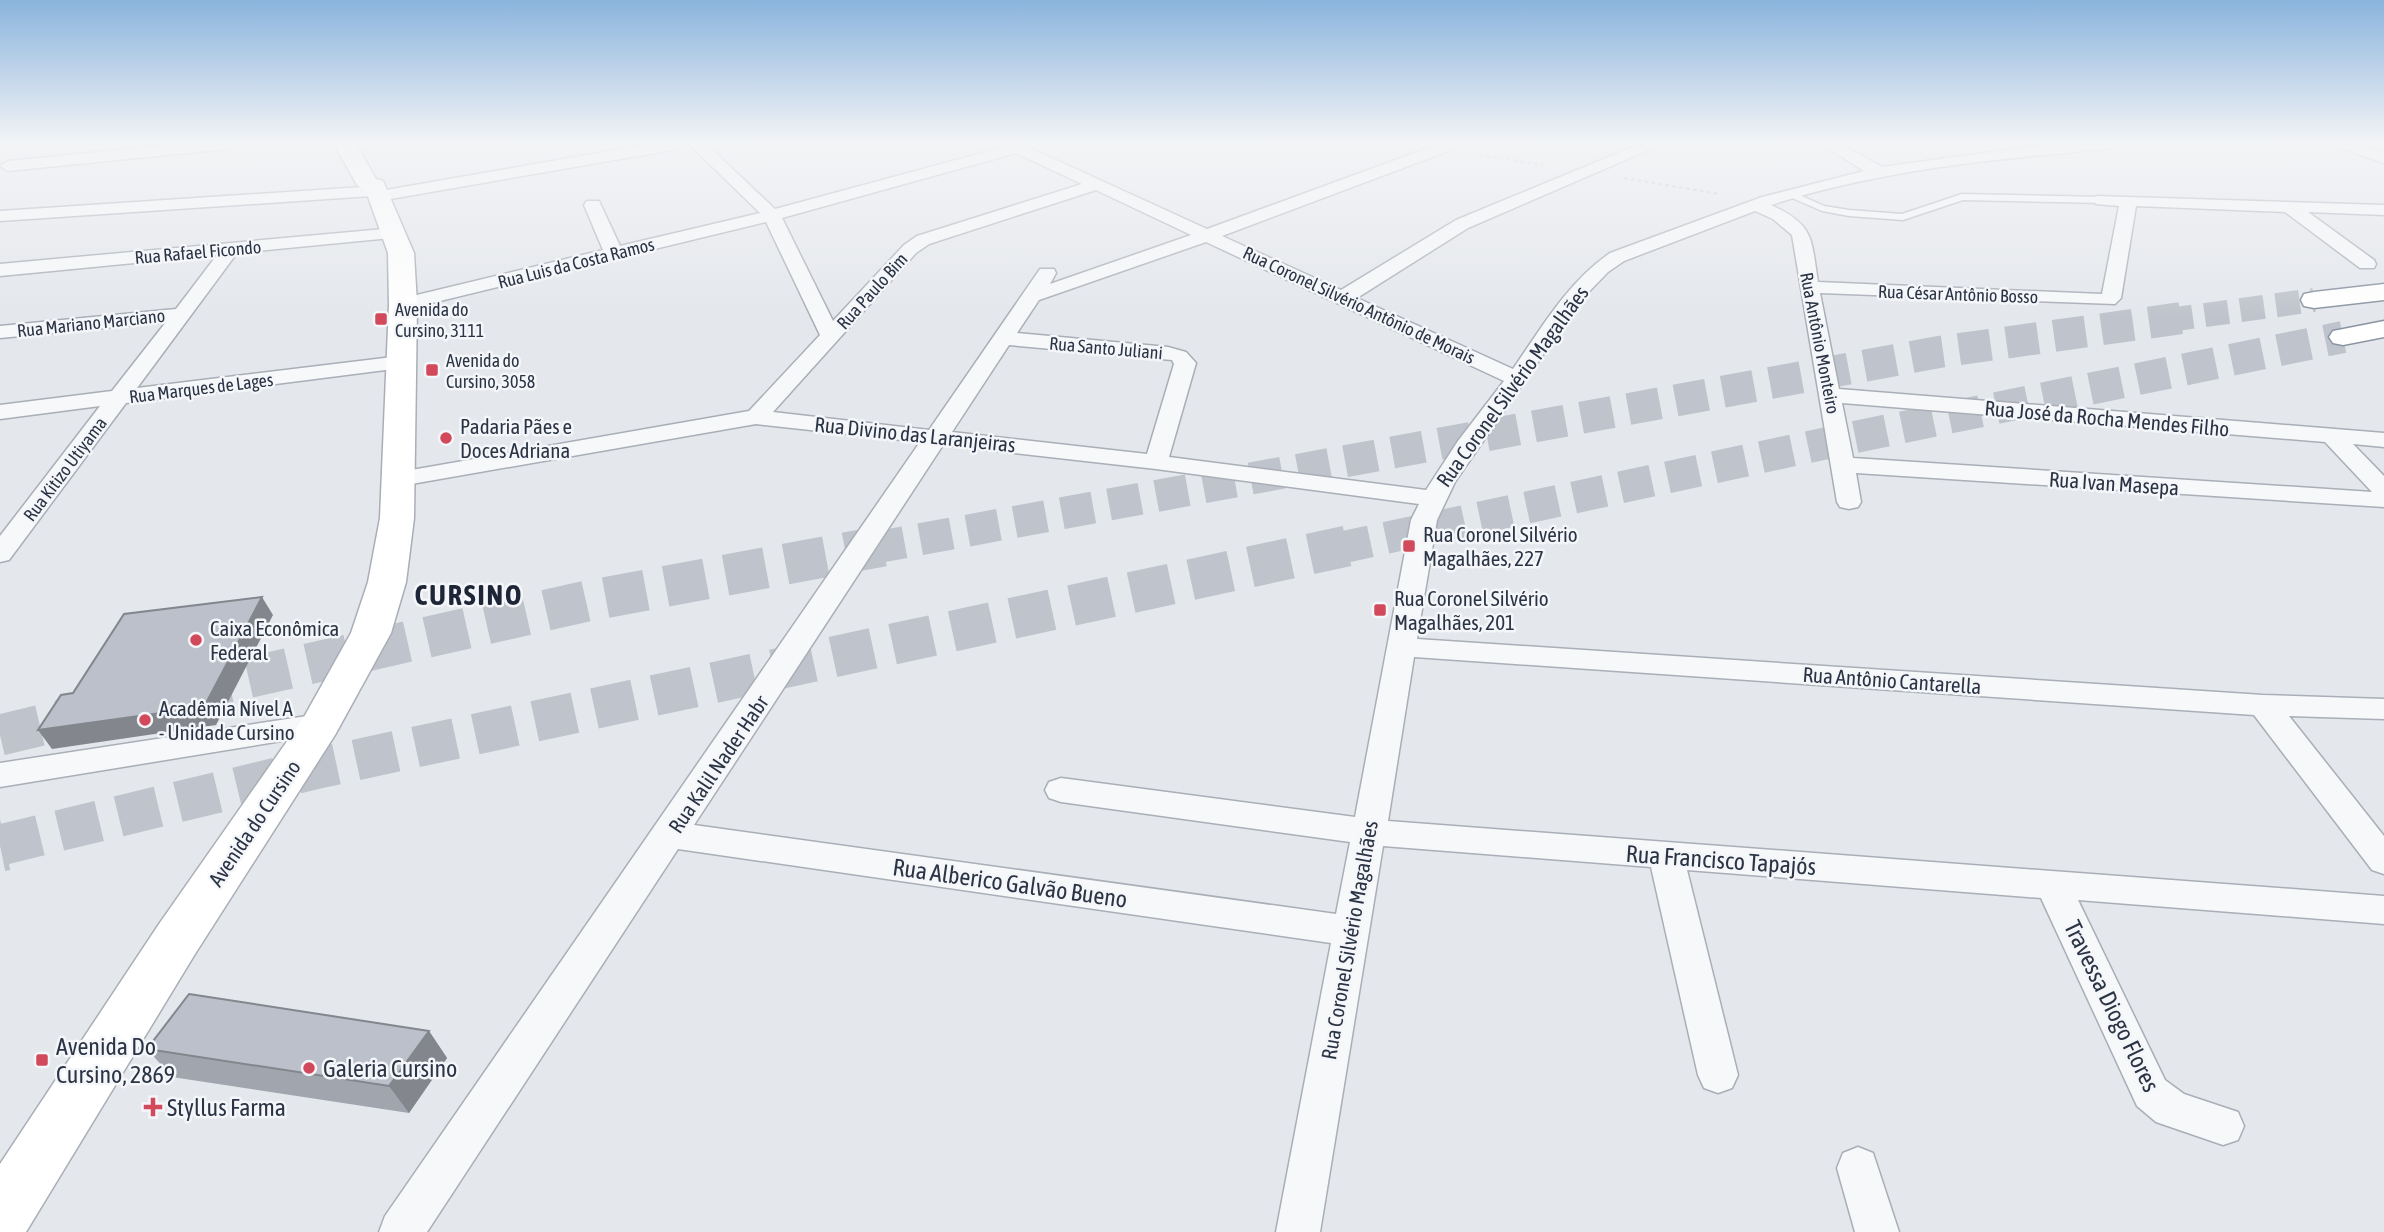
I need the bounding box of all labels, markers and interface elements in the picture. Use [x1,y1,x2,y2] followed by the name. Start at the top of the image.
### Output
[496,233,656,293] street label: Rua Luis da Costa Ramos
[134,236,262,268] street label: Rua Rafael Ficondo
[1240,242,1478,368] street label: Rua Coronel Silvério Antônio de Morais
[832,249,912,333] street label: Rua Paulo Bim
[1796,270,1844,416] street label: Rua Antônio Monteiro
[1431,281,1593,491] street label: Rua Coronel Silvério Magalhães
[1878,281,2038,307] street label: Rua César Antônio Bosso
[395,299,484,341] place label: Avenida do Cursino, 3111
[16,305,166,341] street label: Rua Mariano Marciano
[373,311,389,327] marker: Avenida do Cursino, 3111
[1048,333,1164,363] street label: Rua Santo Juliani
[446,350,535,392] place label: Avenida do Cursino, 3058
[424,362,440,378] marker: Avenida do Cursino, 3058
[128,369,274,407] street label: Rua Marques de Lages
[1984,395,2230,441] street label: Rua José da Rocha Mendes Filho
[813,412,1017,456] street label: Rua Divino das Laranjeiras
[19,413,111,525] street label: Rua Kitizo Utiyama
[460,414,572,462] place label: Padaria Pães e Doces Adriana
[438,430,454,446] marker: Padaria Pães e Doces Adriana
[2048,466,2180,500] street label: Rua Ivan Masepa
[1423,522,1578,570] place label: Rua Coronel Silvério Magalhães, 227
[1401,538,1417,554] marker: Rua Coronel Silvério Magalhães, 227
[415,579,523,611] district label: CURSINO
[1394,586,1549,634] place label: Rua Coronel Silvério Magalhães, 201
[1372,602,1388,618] marker: Rua Coronel Silvério Magalhães, 201
[210,616,339,664] place label: Caixa Econômica Federal
[188,632,204,648] marker: Caixa Econômica Federal
[1802,662,1982,698] street label: Rua Antônio Cantarella
[663,690,773,837] street label: Rua Kalil Nader Habr
[159,696,295,744] place label: Acadêmia Nível A - Unidade Cursino
[137,712,153,728] marker: Acadêmia Nível A - Unidade Cursino
[203,755,305,891] street label: Avenida do Cursino
[1316,819,1382,1061] street label: Rua Coronel Silvério Magalhães
[1625,840,1817,880] street label: Rua Francisco Tapajós
[891,853,1129,913] street label: Rua Alberico Galvão Bueno
[2059,916,2165,1096] street label: Travessa Diogo Flores
[56,1033,175,1088] place label: Avenida Do Cursino, 2869
[34,1052,50,1068] marker: Avenida Do Cursino, 2869
[323,1055,457,1082] place label: Galeria Cursino
[301,1060,317,1076] marker: Galeria Cursino
[167,1094,286,1121] place label: Styllus Farma
[145,1099,161,1115] marker: Styllus Farma

